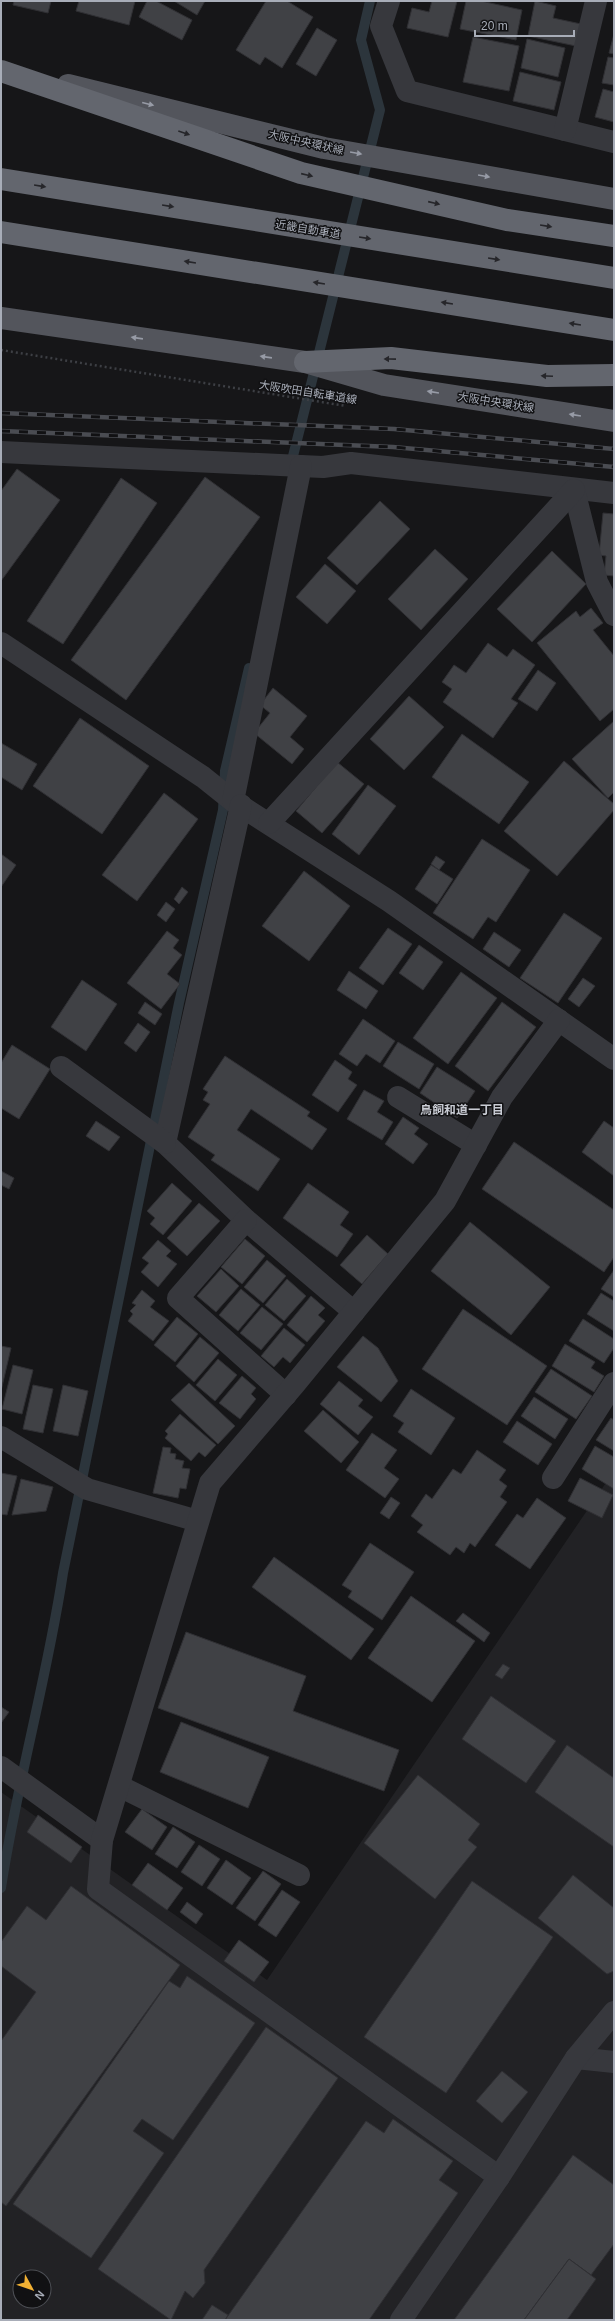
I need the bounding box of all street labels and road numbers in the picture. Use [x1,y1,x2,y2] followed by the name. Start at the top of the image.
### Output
[267,127,345,157] street label: 大阪中央環状線
[274,218,342,240] street label: 近畿自動車道
[258,378,358,406] street label: 大阪吹田自転車道線
[457,390,535,414] street label: 大阪中央環状線

